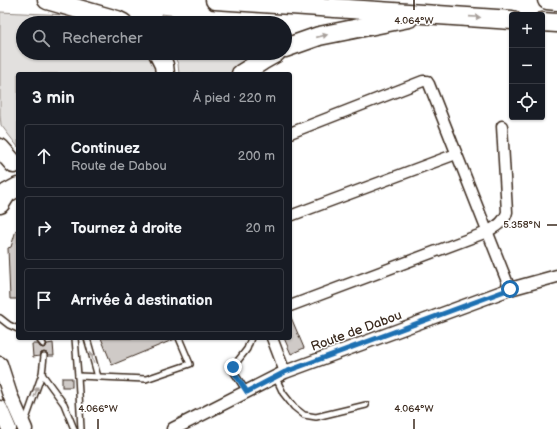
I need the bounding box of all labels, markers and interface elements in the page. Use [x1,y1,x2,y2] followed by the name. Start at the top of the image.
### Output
[509,12,545,120] map controls
[509,12,545,48] button: +
[469,13,481,20] one-way arrow
[394,15,434,27] text: 4.064°W
[16,16,292,60] search box
[30,27,52,49] icon: search
[62,29,142,48] text: Rechercher
[316,33,328,39] one-way arrow
[509,48,545,84] button: −
[509,84,545,120] button: locate
[32,88,75,108] text: 3 min
[193,90,276,106] text: À pied · 220 m
[71,139,140,158] text: Continuez
[33,145,55,167] icon: ahead
[238,148,275,164] text: 200 m
[71,158,167,174] text: Route de Dabou
[33,217,55,239] icon: right
[71,219,182,238] text: Tournez à droite
[503,219,541,231] text: 5.358°N
[245,220,275,236] text: 20 m
[501,280,519,298] route start
[33,289,55,311] icon: arrive
[71,291,213,310] text: Arrivée à destination
[309,307,404,355] street label: Route de Dabou
[89,351,95,363] one-way arrow
[224,358,242,376] route end
[33,385,39,397] one-way arrow
[78,403,118,415] text: 4.066°W
[394,403,434,415] text: 4.064°W

